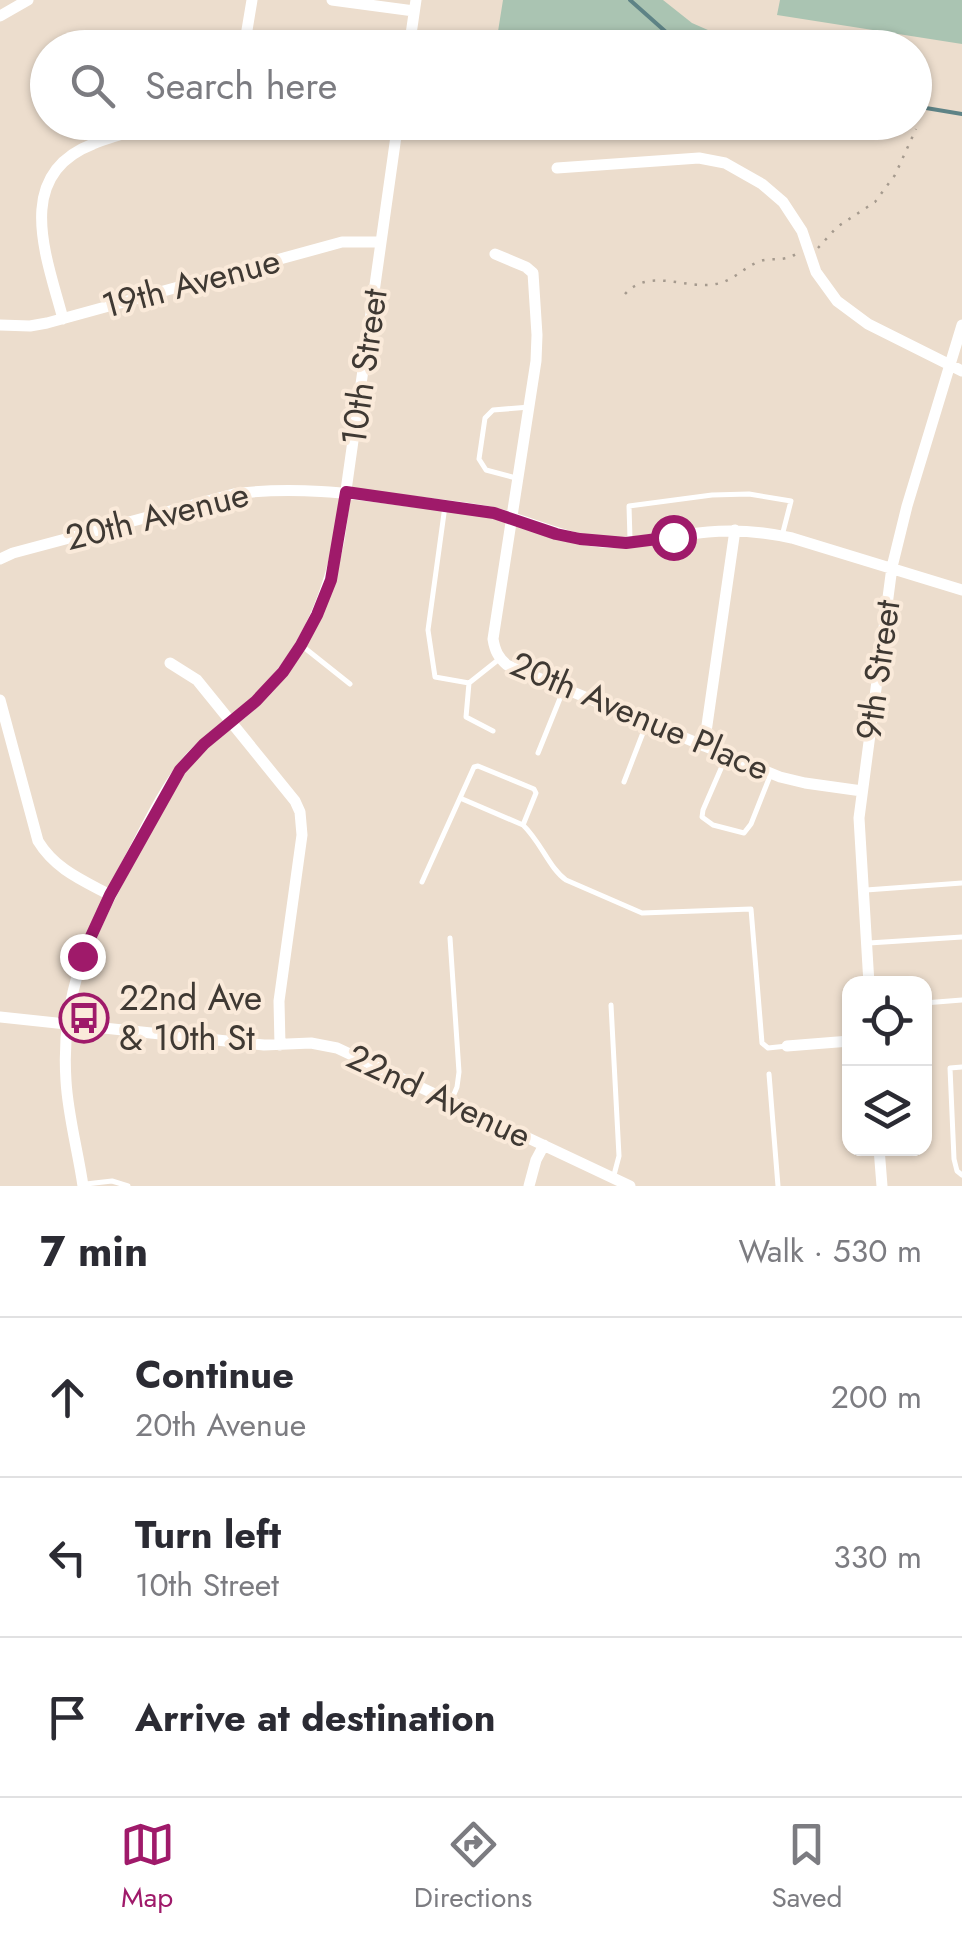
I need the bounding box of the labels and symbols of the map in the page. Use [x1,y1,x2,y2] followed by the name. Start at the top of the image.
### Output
[97,235,285,331] street label: 19th Avenue
[328,285,400,448] street label: 10th Street
[60,469,254,563] street label: 20th Avenue
[651,515,697,561] route start
[843,596,913,743] street label: 9th Street
[503,639,777,793] street label: 20th Avenue Place
[60,934,106,980] route end
[119,973,262,1063] place label: 22nd Ave & 10th St
[58,992,110,1044] bus stop icon: 22nd Ave & 10th St
[339,1032,539,1160] street label: 22nd Avenue

